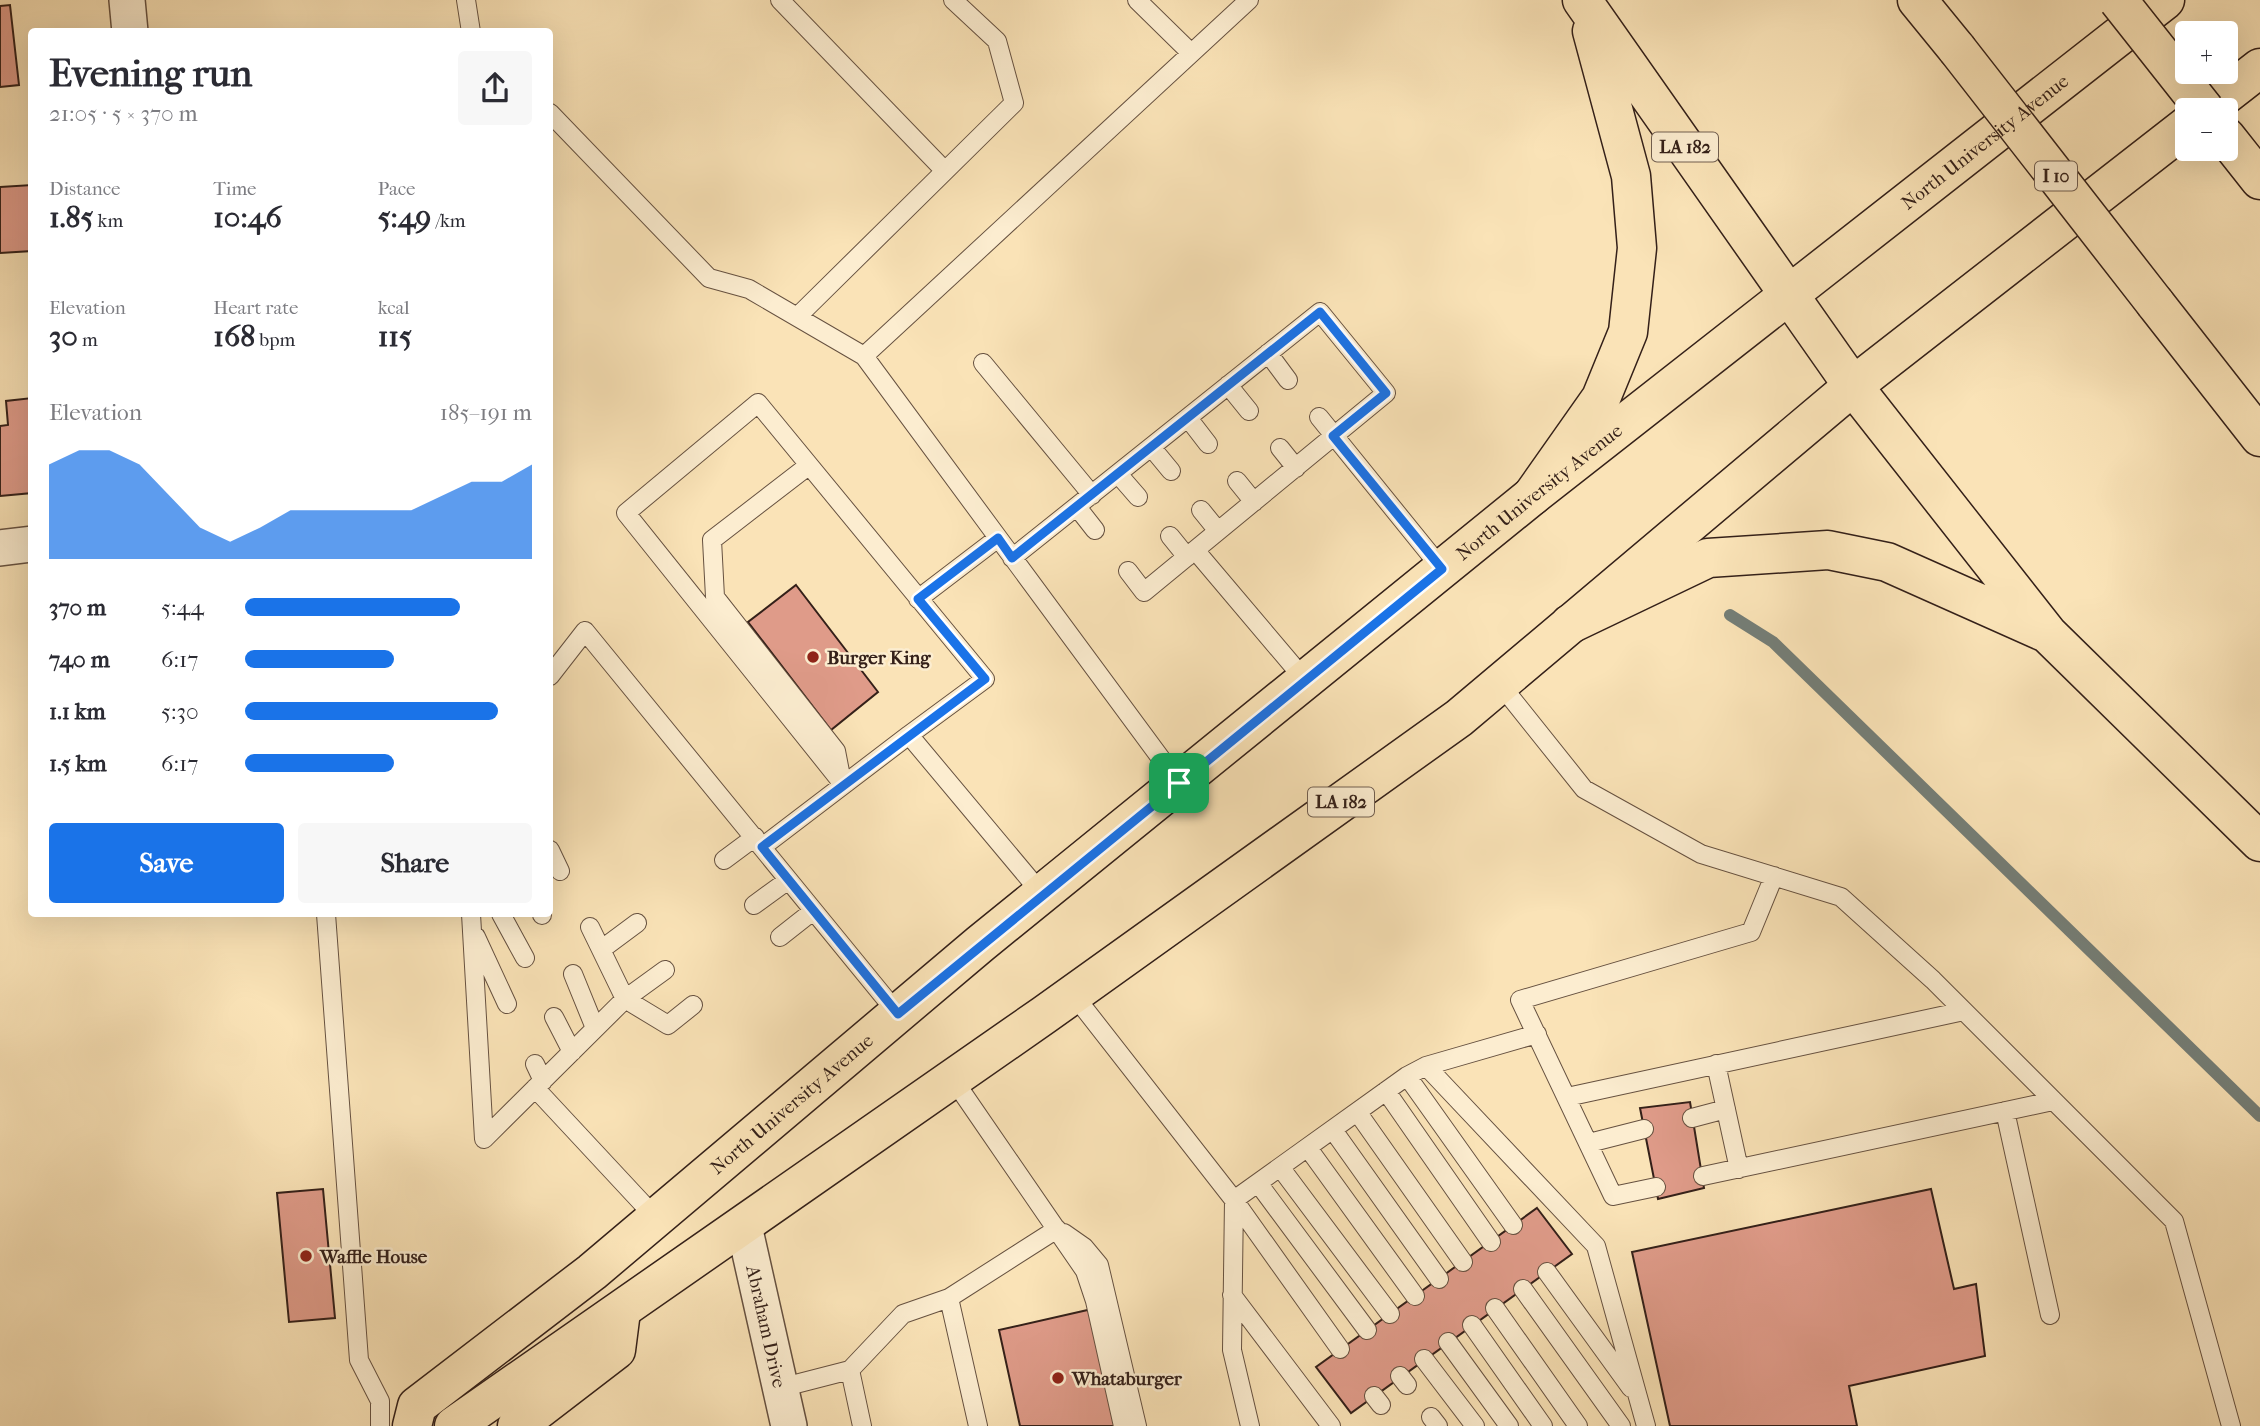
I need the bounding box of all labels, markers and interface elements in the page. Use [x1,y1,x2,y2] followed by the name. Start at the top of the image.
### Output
[2175,21,2238,161] map controls
[2175,21,2238,84] button: +
[49,51,252,96] text: Evening run
[458,51,532,125] button: share
[1897,70,2073,214] street label: North University Avenue
[2175,98,2238,161] button: −
[49,100,198,127] text: 21:05 · 5 × 370 m
[1652,132,1718,162] road number: LA 182
[2035,162,2077,190] road number: I 10
[49,178,120,200] text: Distance
[213,178,257,200] text: Time
[378,178,416,200] text: Pace
[49,200,94,235] text: 1.85
[213,200,282,235] text: 10:46
[378,200,431,235] text: 5:49
[94,210,123,232] text: km
[431,210,466,232] text: /km
[49,297,126,319] text: Elevation
[213,297,298,319] text: Heart rate
[378,297,410,319] text: kcal
[49,319,78,354] text: 30
[213,319,255,354] text: 168
[378,319,412,354] text: 115
[78,329,98,351] text: m
[255,329,295,351] text: bpm
[49,399,142,426] text: Elevation
[440,399,532,426] text: 185–191 m
[1452,420,1627,565] street label: North University Avenue
[49,594,106,621] text: 370 m
[161,594,204,621] text: 5:44
[49,646,110,673] text: 740 m
[161,646,198,673] text: 6:17
[827,647,931,669] place label: Burger King
[805,649,821,665] marker: Burger King
[49,698,106,725] text: 1.1 km
[161,698,199,725] text: 5:30
[49,750,107,777] text: 1.5 km
[161,750,198,777] text: 6:17
[1149,753,1209,813] pin
[1160,764,1198,802] icon: arrive
[1308,788,1374,816] road number: LA 182
[49,823,284,903] button: Save
[298,823,532,903] button: Share
[706,1029,878,1179] street label: North University Avenue
[319,1246,428,1268] place label: Waffle House
[298,1248,314,1264] marker: Waffle House
[741,1262,790,1390] street label: Abraham Drive
[1071,1368,1183,1390] place label: Whataburger
[1050,1370,1066,1386] marker: Whataburger

